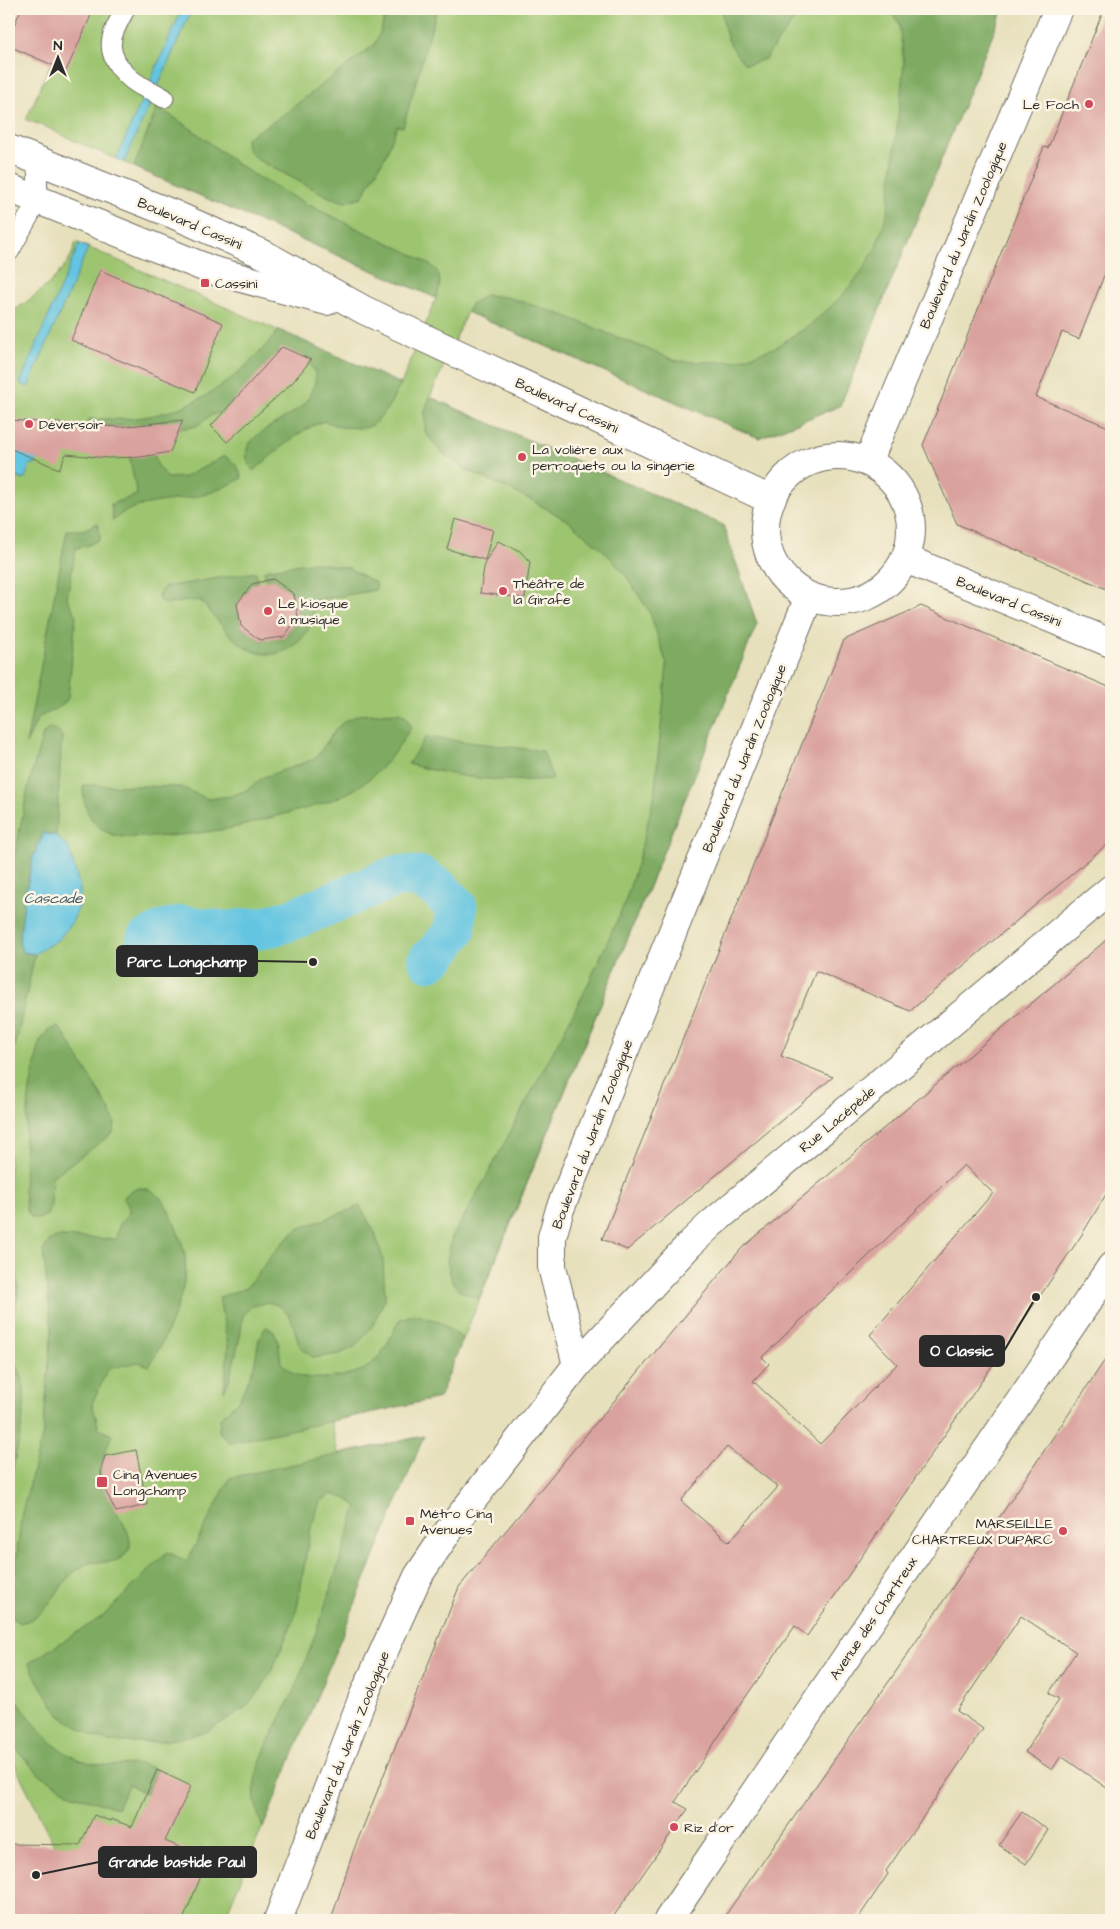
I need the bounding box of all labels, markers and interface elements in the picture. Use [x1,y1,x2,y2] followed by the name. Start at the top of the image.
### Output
[32,32,82,82] north arrow
[54,36,63,56] text: N
[1023,95,1079,115] place label: Le Foch
[1083,98,1095,110] marker: Le Foch
[915,138,1013,332] street label: Boulevard du Jardin Zoologique
[134,193,245,255] street label: Boulevard Cassini
[215,274,257,294] place label: Cassini
[199,277,211,289] marker: Cassini
[512,373,622,439] street label: Boulevard Cassini
[39,415,103,435] place label: Déversoir
[23,418,35,430] marker: Déversoir
[532,440,695,476] place label: La volière aux perroquets ou la singerie
[516,451,528,463] marker: La volière aux perroquets ou la singerie
[953,572,1064,632] street label: Boulevard Cassini
[513,574,585,610] place label: Théâtre de la Girafe
[497,585,509,597] marker: Théâtre de la Girafe
[278,594,349,630] place label: Le kiosque à musique
[262,605,274,617] marker: Le kiosque à musique
[698,661,792,856] street label: Boulevard du Jardin Zoologique
[24,888,83,909] water label: Cascade
[117,946,257,976] callout: Parc Longchamp
[127,952,247,975] text: Parc Longchamp
[547,1036,639,1232] street label: Boulevard du Jardin Zoologique
[795,1082,880,1158] street label: Rue Lacépède
[920,1336,1004,1366] callout: O Classic
[930,1341,994,1362] text: O Classic
[113,1465,197,1501] place label: Cinq Avenues Longchamp
[95,1475,109,1489] marker: Cinq Avenues Longchamp
[420,1504,492,1540] place label: Métro Cinq Avenues
[912,1514,1054,1550] place label: MARSEILLE CHARTREUX DUPARC
[404,1515,416,1527] marker: Métro Cinq Avenues
[1057,1525,1069,1537] marker: MARSEILLE CHARTREUX DUPARC
[825,1553,923,1684] street label: Avenue des Chartreux
[301,1648,395,1843] street label: Boulevard du Jardin Zoologique
[684,1818,734,1838] place label: Riz d'or
[668,1821,680,1833] marker: Riz d'or
[99,1847,256,1877] callout: Grande bastide Paul
[109,1852,246,1873] text: Grande bastide Paul

